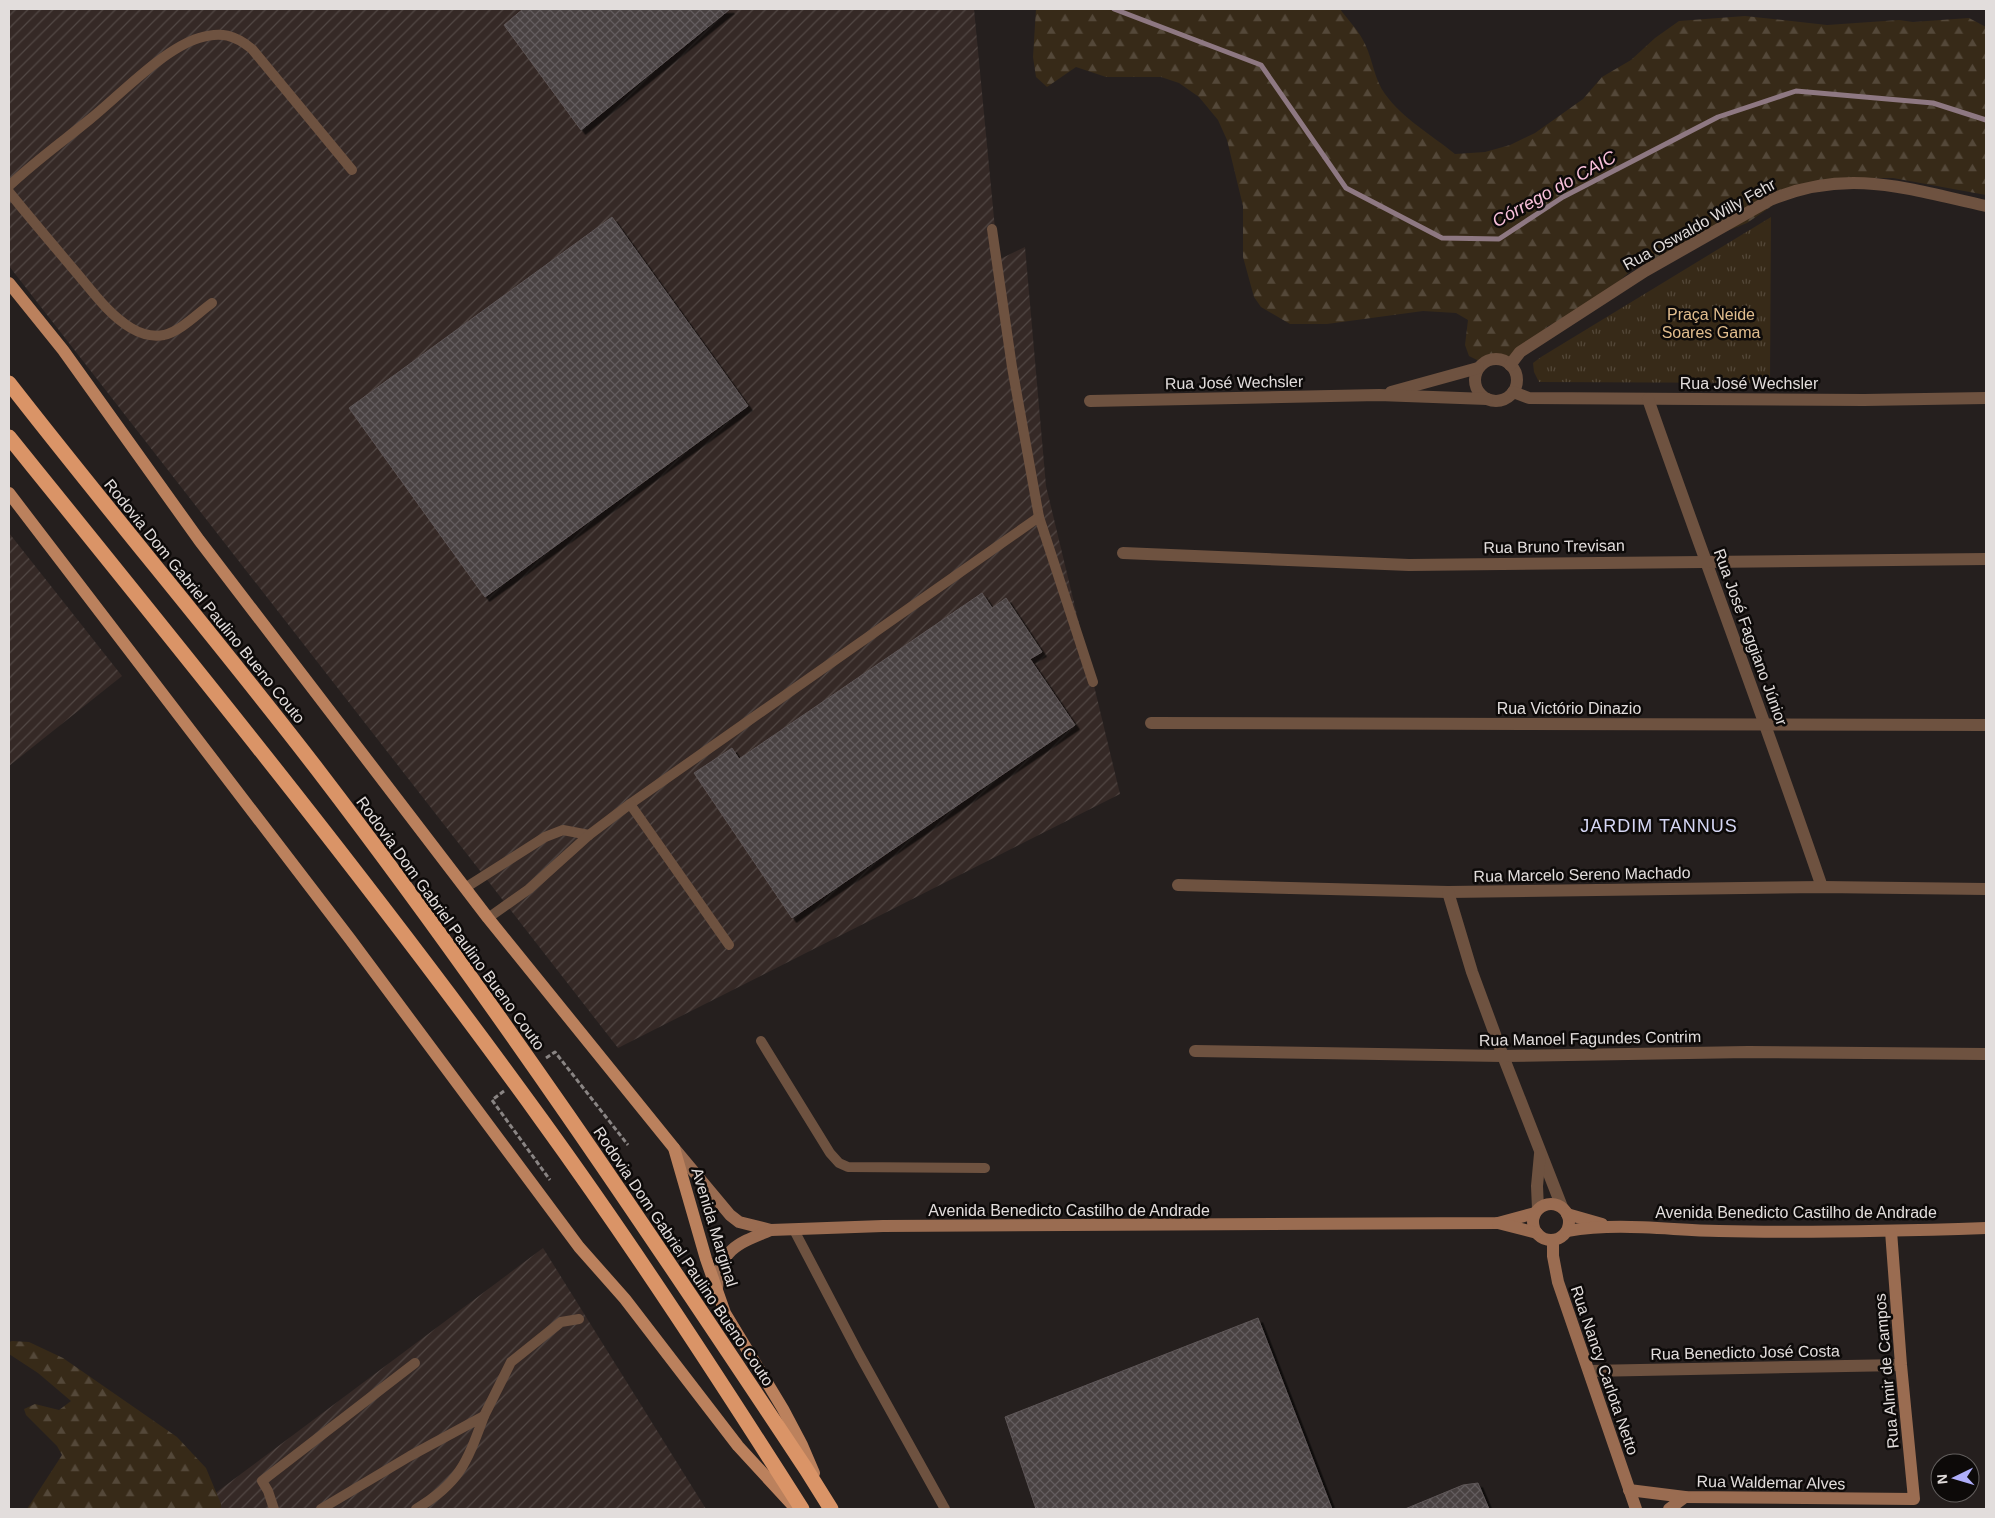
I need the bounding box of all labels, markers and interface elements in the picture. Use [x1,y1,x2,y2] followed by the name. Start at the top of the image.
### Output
[1489,146,1620,231] water label: Córrego do CAIC
[1620,175,1779,273] street label: Rua Oswaldo Willy Fehr
[1662,306,1760,341] park label: Praça Neide Soares Gama
[1165,373,1304,392] street label: Rua José Wechsler
[1680,375,1819,392] street label: Rua José Wechsler
[101,476,308,727] street label: Rodovia Dom Gabriel Paulino Bueno Couto
[1483,537,1625,556] street label: Rua Bruno Trevisan
[1711,547,1791,728] street label: Rua José Faggiano Júnior
[1497,700,1641,717] street label: Rua Victório Dinazio
[353,793,548,1053] street label: Rodovia Dom Gabriel Paulino Bueno Couto
[1580,816,1738,836] district label: JARDIM TANNUS
[1473,864,1691,885] street label: Rua Marcelo Sereno Machado
[1479,1028,1701,1049] street label: Rua Manoel Fagundes Contrim
[590,1124,777,1389] street label: Rodovia Dom Gabriel Paulino Bueno Couto
[688,1166,741,1289] street label: Avenida Marginal
[928,1202,1210,1219] street label: Avenida Benedicto Castilho de Andrade
[1655,1204,1937,1221] street label: Avenida Benedicto Castilho de Andrade
[1568,1283,1642,1457] street label: Rua Nancy Carlota Netto
[1871,1293,1902,1449] street label: Rua Almir de Campos
[1650,1342,1840,1363] street label: Rua Benedicto José Costa
[1930,1453,1980,1503] north arrow
[1696,1473,1846,1492] street label: Rua Waldemar Alves
[1934,1473,1950,1485] text: N

